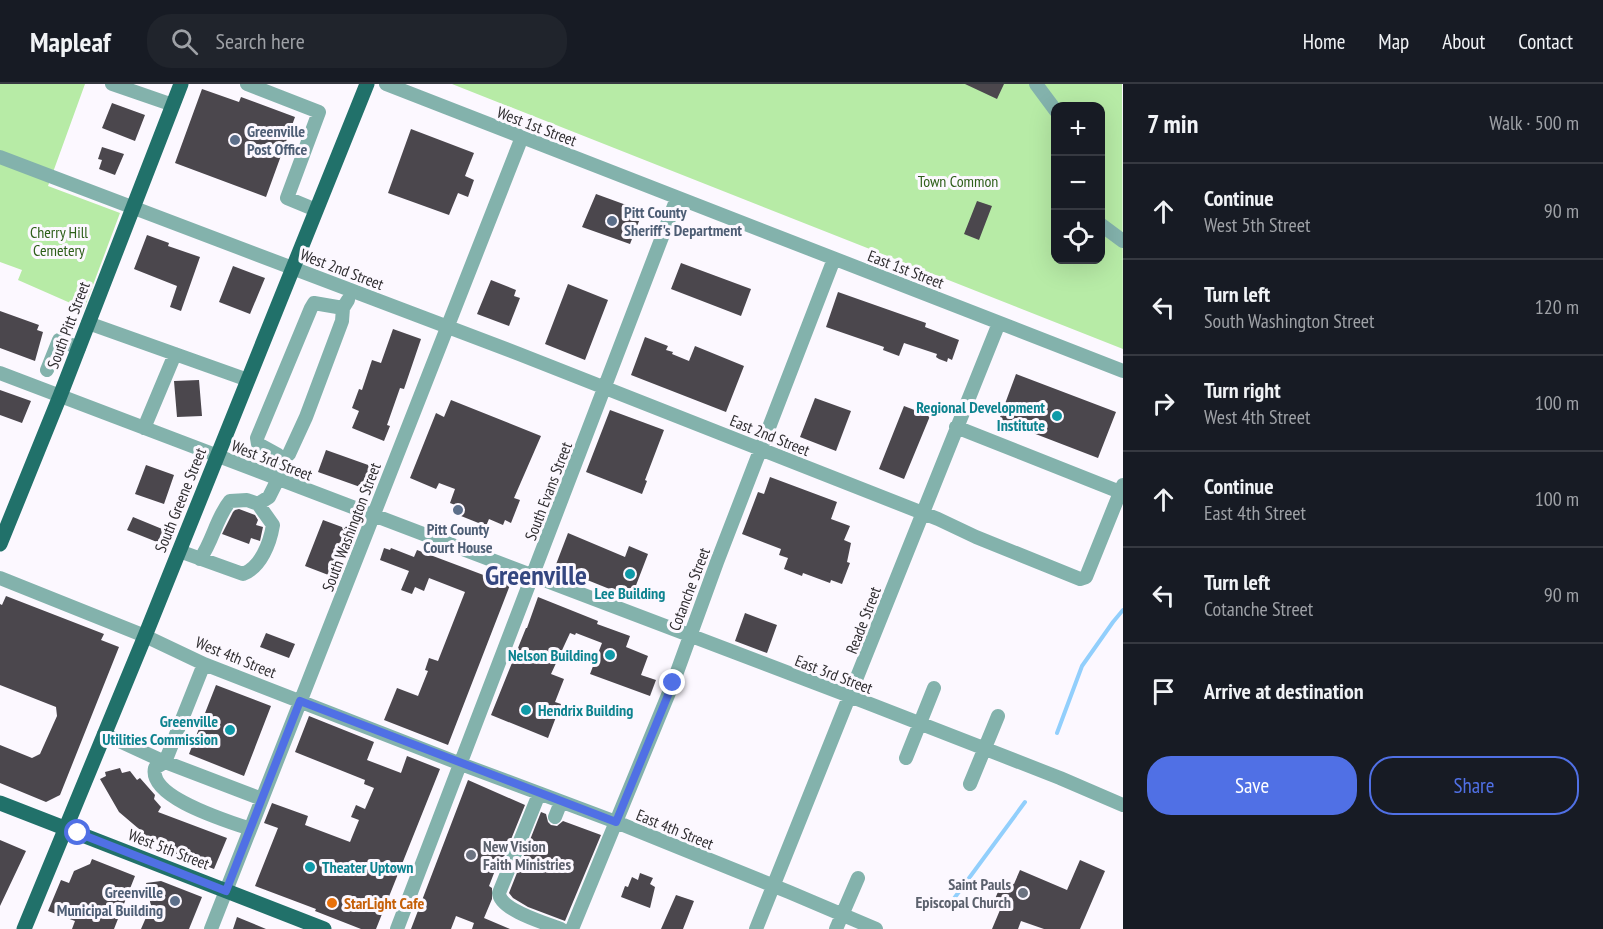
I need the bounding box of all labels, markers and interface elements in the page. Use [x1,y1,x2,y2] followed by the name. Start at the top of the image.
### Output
[147,14,567,68] search box
[30,23,111,60] text: Mapleaf
[168,25,201,58] icon: search
[216,27,305,55] text: Search here
[1303,28,1345,55] text: Home
[1378,28,1409,55] text: Map
[1442,28,1485,55] text: About
[1518,28,1573,55] text: Contact
[494,102,580,151] street label: West 1st Street
[1051,102,1105,264] map controls
[1051,102,1105,156] button: +
[1147,107,1198,140] text: 7 min
[1489,110,1579,136] text: Walk · 500 m
[247,121,307,159] place label: Greenville Post Office
[228,133,242,147] marker: Greenville Post Office
[1051,156,1105,210] button: −
[918,171,998,191] park label: Town Common
[1204,184,1274,212] text: Continue
[1147,195,1180,228] icon: ahead
[1544,198,1579,224] text: 90 m
[624,202,742,240] place label: Pitt County Sheriff's Department
[1051,210,1105,264] button: locate
[1204,212,1310,238] text: West 5th Street
[605,214,619,228] marker: Pitt County Sheriff's Department
[30,222,88,260] park label: Cherry Hill Cemetery
[297,244,387,294] street label: West 2nd Street
[865,245,947,293] street label: East 1st Street
[42,278,94,371] street label: South Pitt Street
[1204,280,1270,308] text: Turn left
[1147,291,1180,324] icon: left
[1535,294,1579,320] text: 120 m
[1204,308,1375,334] text: South Washington Street
[1204,376,1281,404] text: Turn right
[1147,387,1180,420] icon: right
[1535,390,1579,416] text: 100 m
[916,397,1045,435] place label: Regional Development Institute
[1204,404,1310,430] text: West 4th Street
[1050,409,1064,423] marker: Regional Development Institute
[727,410,813,460] street label: East 2nd Street
[229,435,316,485] street label: West 3rd Street
[520,438,576,543] street label: South Evans Street
[150,444,210,555] street label: South Greene Street
[317,459,385,594] street label: South Washington Street
[1204,472,1274,500] text: Continue
[1147,483,1180,516] icon: ahead
[1535,486,1579,512] text: 100 m
[1204,500,1306,526] text: East 4th Street
[451,503,465,517] marker: Pitt County Court House
[423,519,493,557] place label: Pitt County Court House
[664,544,714,633] street label: Cotanche Street
[485,556,587,593] district label: Greenville
[623,567,637,581] marker: Lee Building
[1204,568,1270,596] text: Turn left
[1147,579,1180,612] icon: left
[1544,582,1579,608] text: 90 m
[595,583,665,603] place label: Lee Building
[841,583,885,656] street label: Reade Street
[1204,596,1313,622] text: Cotanche Street
[193,632,280,682] street label: West 4th Street
[508,645,598,665] place label: Nelson Building
[603,648,617,662] marker: Nelson Building
[792,650,876,698] street label: East 3rd Street
[659,669,685,695] route end
[1147,675,1180,708] icon: arrive
[1204,677,1364,705] text: Arrive at destination
[538,700,633,720] place label: Hendrix Building
[519,703,533,717] marker: Hendrix Building
[102,711,218,749] place label: Greenville Utilities Commission
[223,723,237,737] marker: Greenville Utilities Commission
[1147,756,1357,815] button: Save
[1369,756,1579,815] button: Share
[633,804,717,854] street label: East 4th Street
[64,819,90,845] route start
[126,824,213,874] street label: West 5th Street
[483,836,571,874] place label: New Vision Faith Ministries
[464,848,478,862] marker: New Vision Faith Ministries
[322,857,413,877] place label: Theater Uptown
[303,860,317,874] marker: Theater Uptown
[915,874,1011,912] place label: Saint Pauls Episcopal Church
[57,882,163,920] place label: Greenville Municipal Building
[1016,886,1030,900] marker: Saint Pauls Episcopal Church
[344,893,424,913] place label: StarLight Cafe
[168,894,182,908] marker: Greenville Municipal Building
[325,896,339,910] marker: StarLight Cafe

